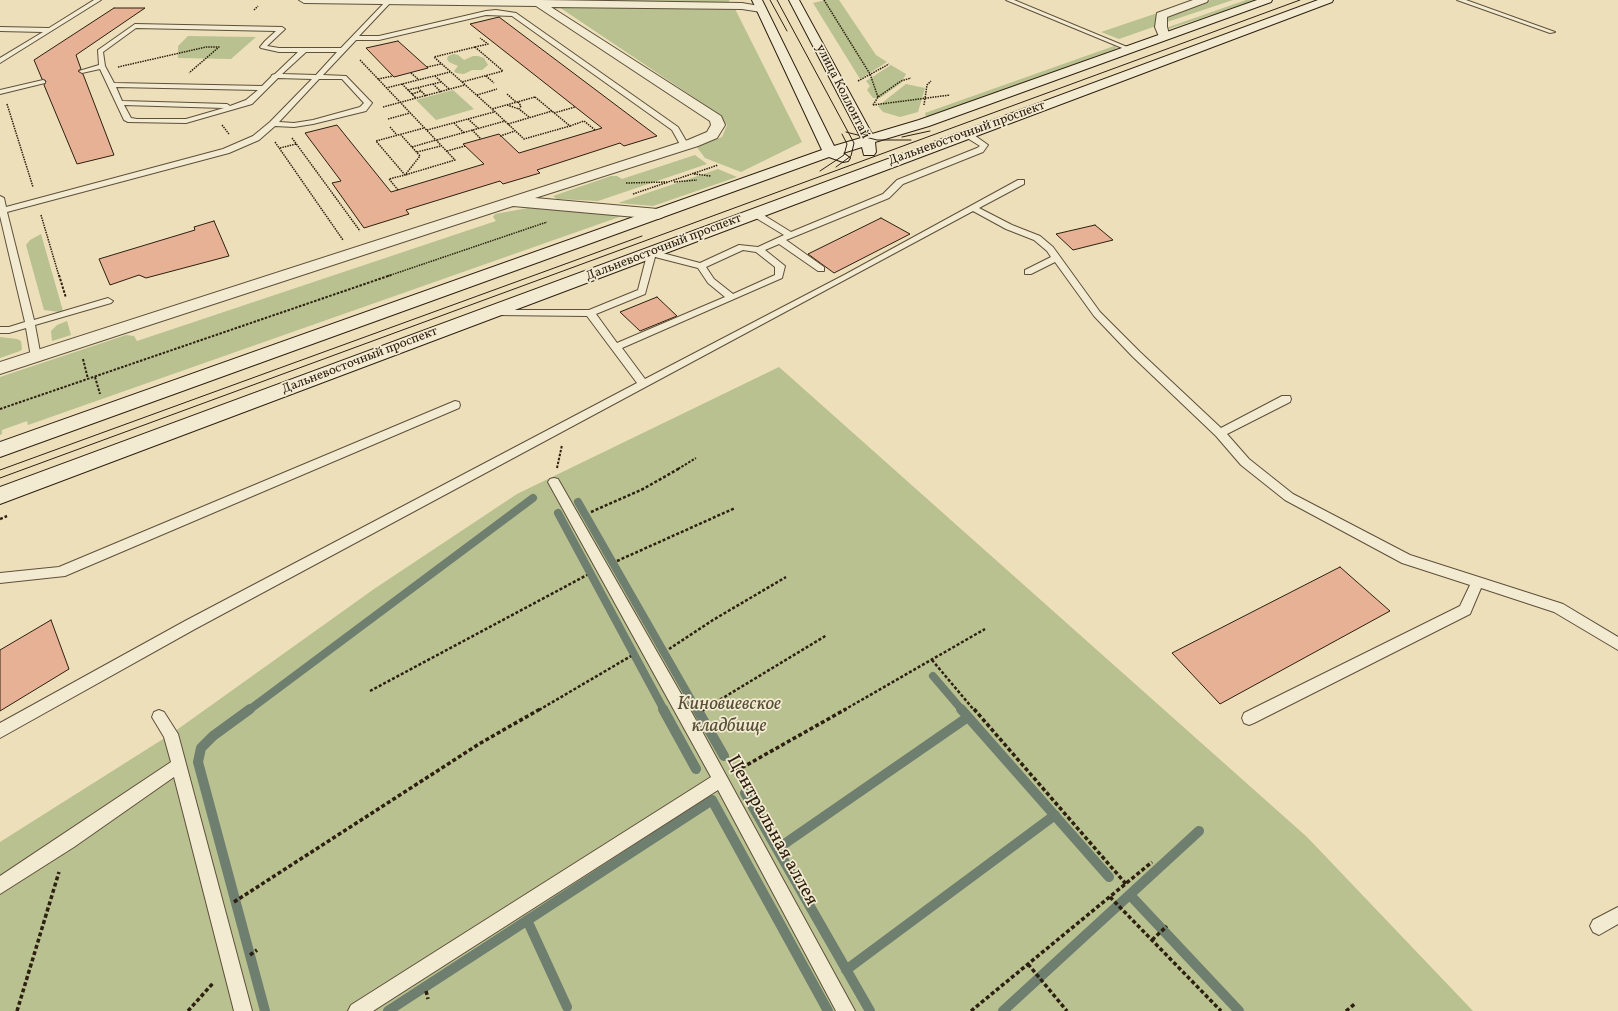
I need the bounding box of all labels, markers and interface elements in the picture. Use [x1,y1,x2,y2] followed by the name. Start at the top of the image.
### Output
[811,42,873,142] street label: улица Коллонтай
[886,98,1048,170] street label: Дальневосточный проспект
[584,211,744,285] street label: Дальневосточный проспект
[280,324,440,398] street label: Дальневосточный проспект
[677,695,781,739] park label: Киновиевское кладбище
[720,752,822,910] street label: Центральная аллея

